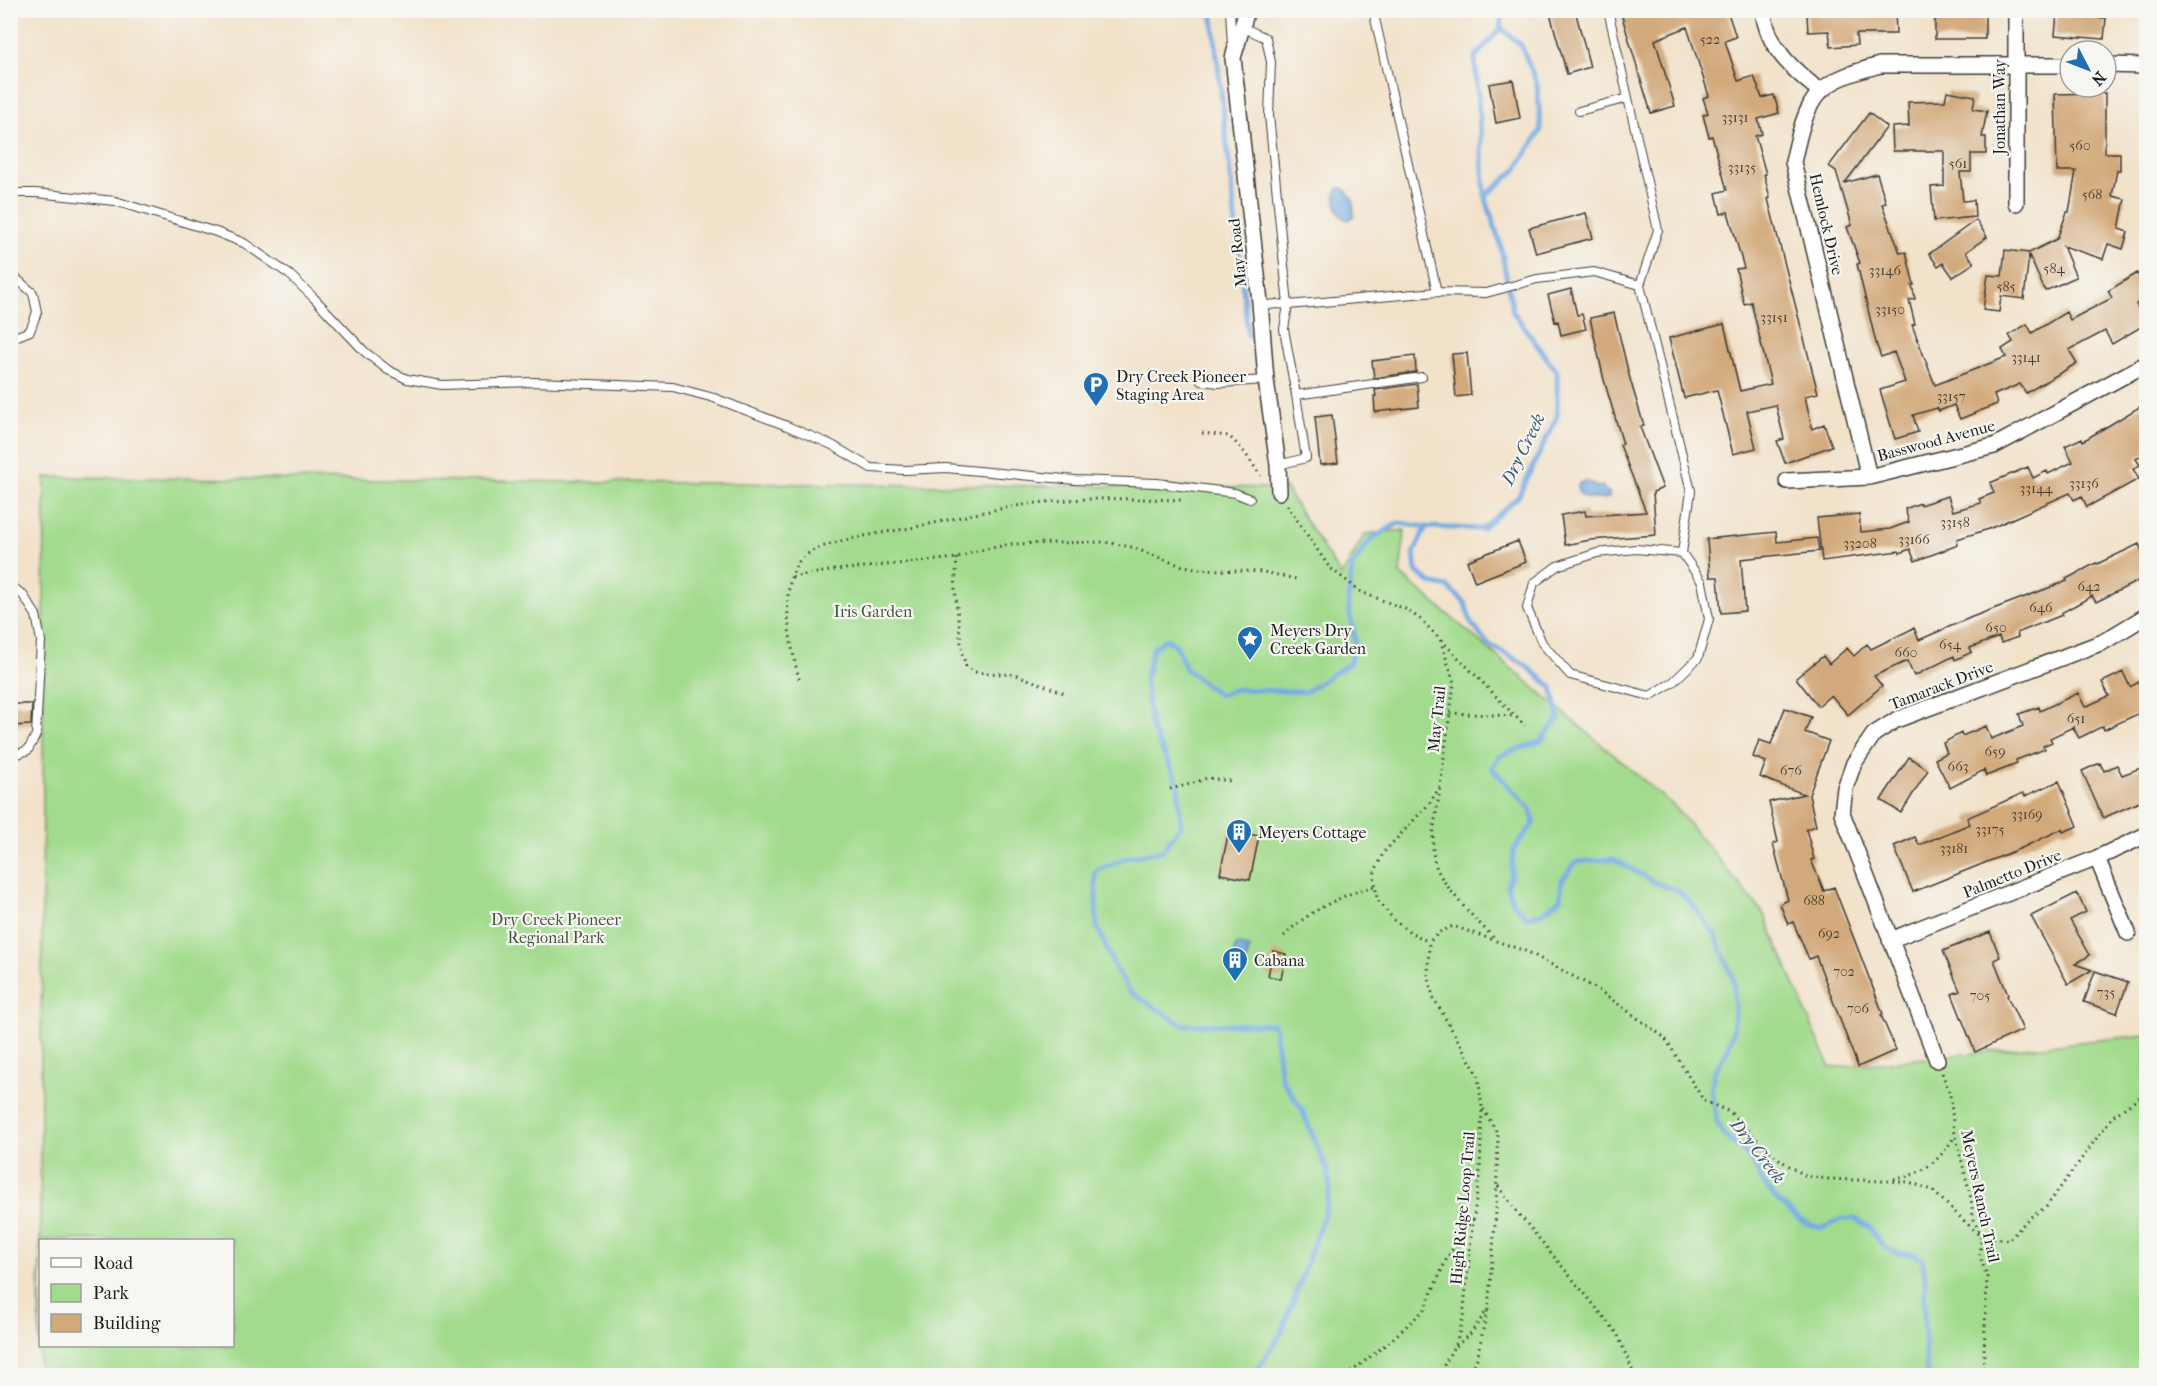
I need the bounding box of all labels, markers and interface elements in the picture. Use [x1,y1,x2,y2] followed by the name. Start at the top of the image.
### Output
[1700,31,1720,48] house number: 522
[2058,39,2118,99] north arrow
[1990,59,2009,157] street label: Jonathan Way
[2087,68,2110,90] text: N
[1721,109,1749,126] house number: 33131
[2069,137,2091,154] house number: 560
[1949,155,1967,172] house number: 561
[1728,159,1756,176] house number: 33135
[1806,171,1847,277] street label: Hemlock Drive
[2082,186,2102,203] house number: 568
[1224,217,1251,288] street label: May Road
[2043,260,2065,277] house number: 584
[1869,262,1902,279] house number: 33146
[1996,278,2016,295] house number: 585
[1875,301,1905,318] house number: 33150
[1760,309,1788,326] house number: 33151
[2011,349,2041,366] house number: 33141
[1116,367,1246,404] place label: Dry Creek Pioneer Staging Area
[1081,370,1111,408] parking icon: Dry Creek Pioneer Staging Area
[1936,388,1966,405] house number: 33157
[1497,410,1550,489] water label: Dry Creek
[1875,416,1997,465] street label: Basswood Avenue
[2069,475,2099,492] house number: 33136
[2019,480,2053,497] house number: 33144
[1940,514,1970,531] house number: 33158
[1898,531,1930,548] house number: 33166
[1843,535,1877,552] house number: 33208
[2078,578,2101,595] house number: 642
[2029,599,2053,616] house number: 646
[834,602,913,621] park label: Iris Garden
[1985,619,2007,636] house number: 650
[1270,621,1367,658] place label: Meyers Dry Creek Garden
[1235,624,1265,662] place icon: Meyers Dry Creek Garden
[1939,636,1962,653] house number: 654
[1895,644,1917,661] house number: 660
[1887,657,1996,714] street label: Tamarack Drive
[1424,684,1449,753] street label: May Trail
[2067,710,2085,727] house number: 651
[1985,743,2005,760] house number: 659
[1948,758,1968,775] house number: 663
[1780,762,1802,779] house number: 676
[2011,806,2043,823] house number: 33169
[1224,817,1254,855] building icon: Meyers Cottage
[1975,821,2005,838] house number: 33175
[1258,823,1367,842] place label: Meyers Cottage
[1940,840,1968,857] house number: 33181
[1960,845,2064,902] street label: Palmetto Drive
[1803,892,1825,909] house number: 688
[491,910,621,947] park label: Dry Creek Pioneer Regional Park
[1818,925,1840,942] house number: 692
[1220,945,1250,983] building icon: Cabana
[1254,951,1305,970] place label: Cabana
[1833,963,1855,980] house number: 702
[2097,984,2115,1001] house number: 735
[1970,987,1990,1004] house number: 705
[1847,1000,1869,1017] house number: 706
[1725,1114,1790,1188] water label: Dry Creek
[1957,1128,2004,1265] street label: Meyers Ranch Trail
[1446,1130,1479,1286] street label: High Ridge Loop Trail
[39,1239,234,1347] legend
[93,1253,133,1274] text: Road
[93,1283,130,1304] text: Park
[93,1313,161,1334] text: Building

